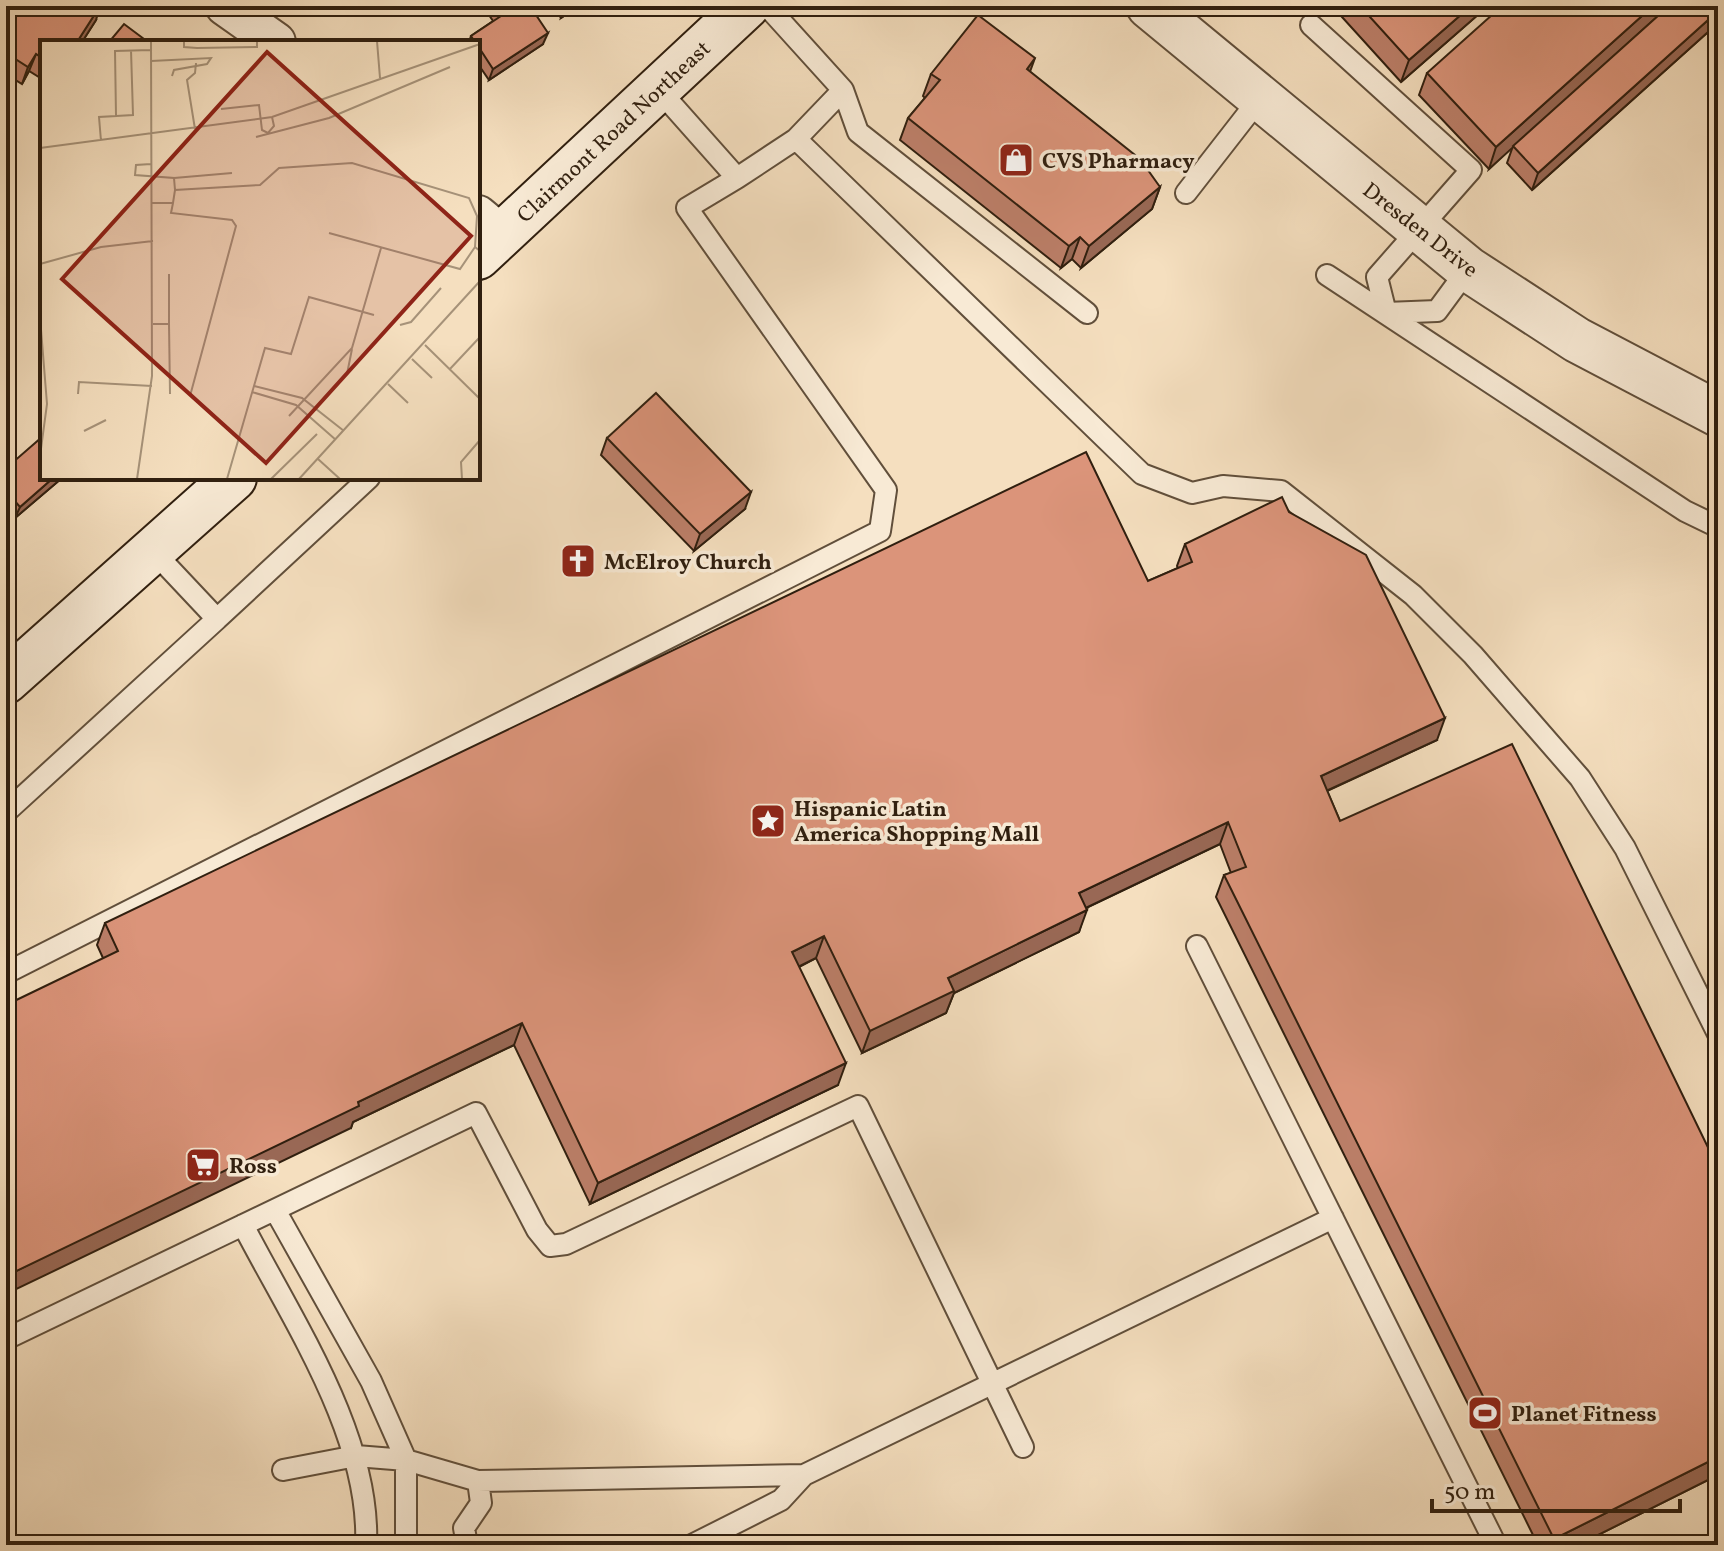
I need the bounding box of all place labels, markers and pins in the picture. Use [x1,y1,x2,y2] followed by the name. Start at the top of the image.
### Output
[997,141,1035,179] shop icon: CVS Pharmacy
[1042,147,1195,178] place label: CVS Pharmacy
[559,542,597,580] church icon: McElroy Church
[604,548,772,579] place label: McElroy Church
[794,795,1039,851] place label: Hispanic Latin America Shopping Mall
[749,802,787,840] place icon: Hispanic Latin America Shopping Mall
[184,1146,222,1184] supermarket icon: Ross
[229,1152,277,1183] place label: Ross
[1466,1394,1504,1432] sports icon: Planet Fitness
[1511,1400,1657,1431] place label: Planet Fitness

